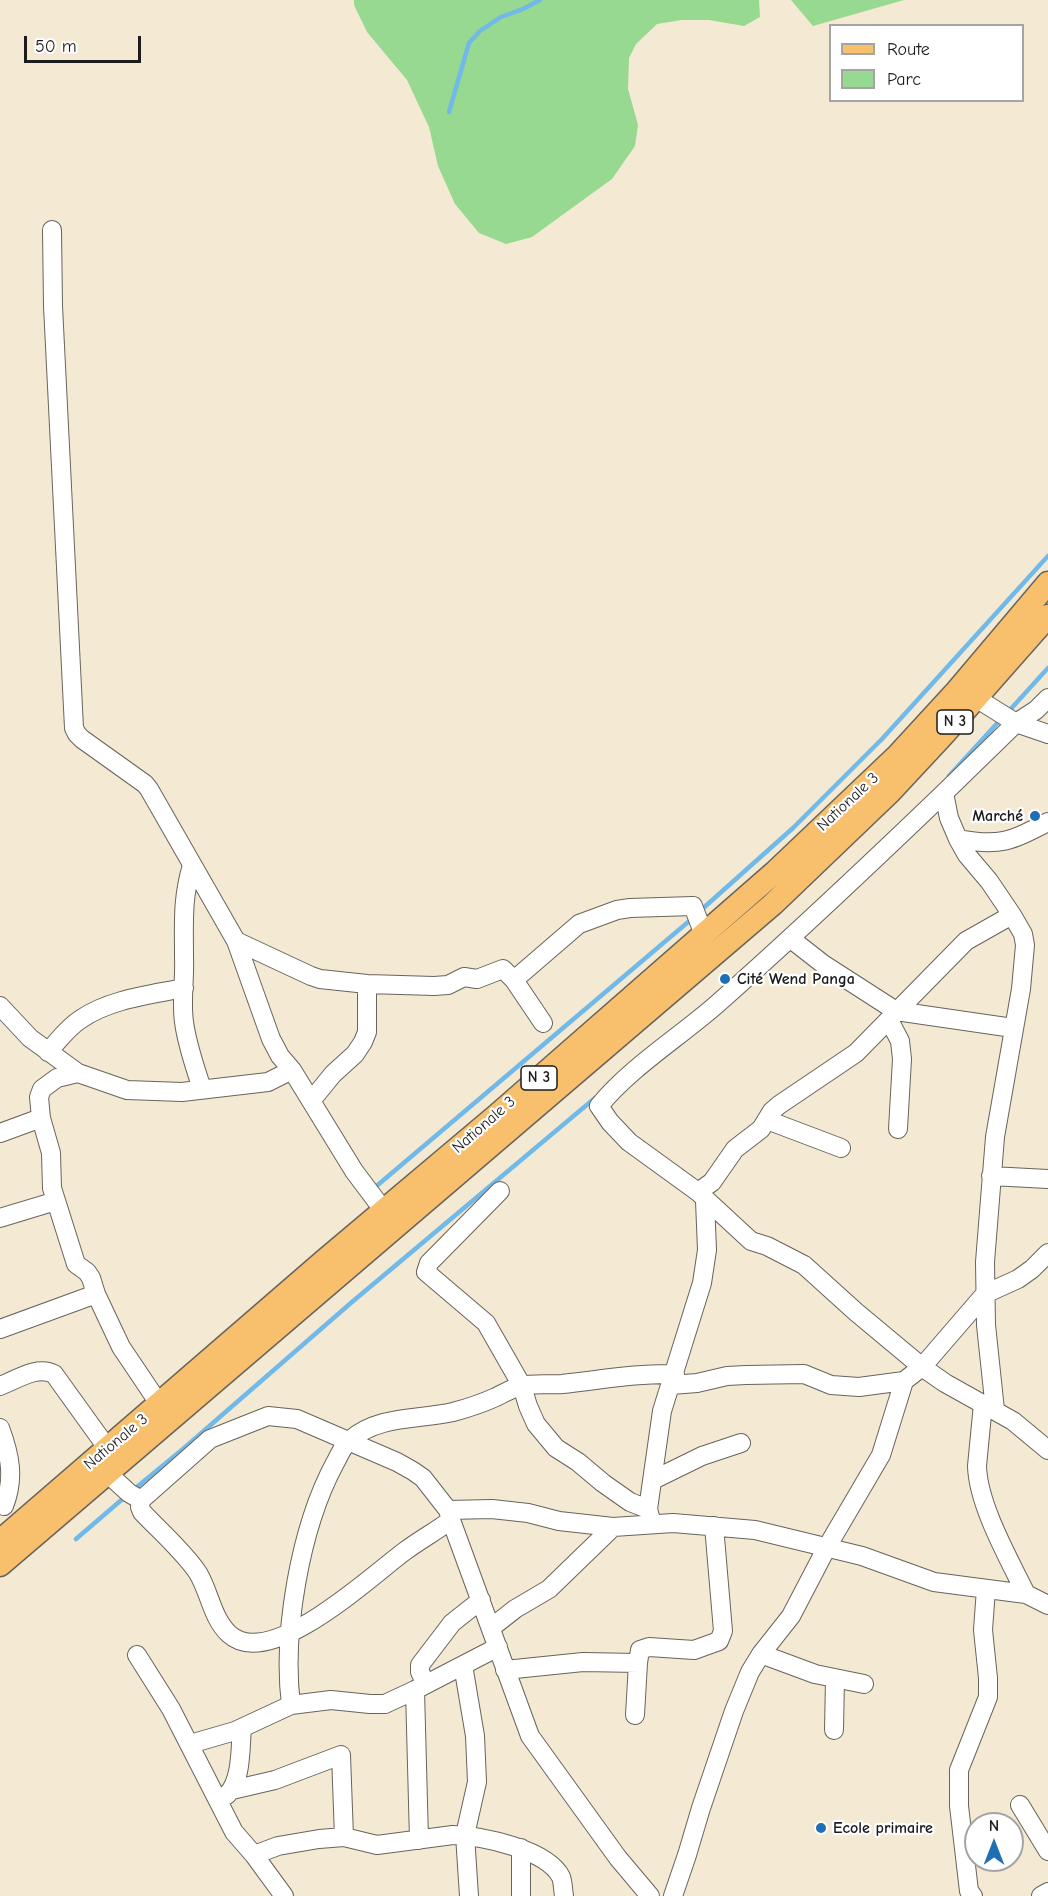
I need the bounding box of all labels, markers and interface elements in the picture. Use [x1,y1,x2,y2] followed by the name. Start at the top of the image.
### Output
[27,24,144,62] scale bar
[829,24,1024,102] legend
[35,36,77,57] text: 50 m
[887,39,930,60] text: Route
[887,69,921,90] text: Parc
[937,710,973,734] road number: N 3
[813,769,883,835] street label: Nationale 3
[972,806,1023,826] place label: Marché
[1028,809,1042,823] marker: Marché
[737,969,855,989] place label: Cité Wend Panga
[718,972,732,986] marker: Cité Wend Panga
[521,1066,557,1090] road number: N 3
[448,1092,520,1158] street label: Nationale 3
[80,1410,152,1474] street label: Nationale 3
[964,1812,1024,1872] north arrow
[989,1817,999,1835] text: N
[833,1818,933,1838] place label: Ecole primaire
[814,1821,828,1835] marker: Ecole primaire

